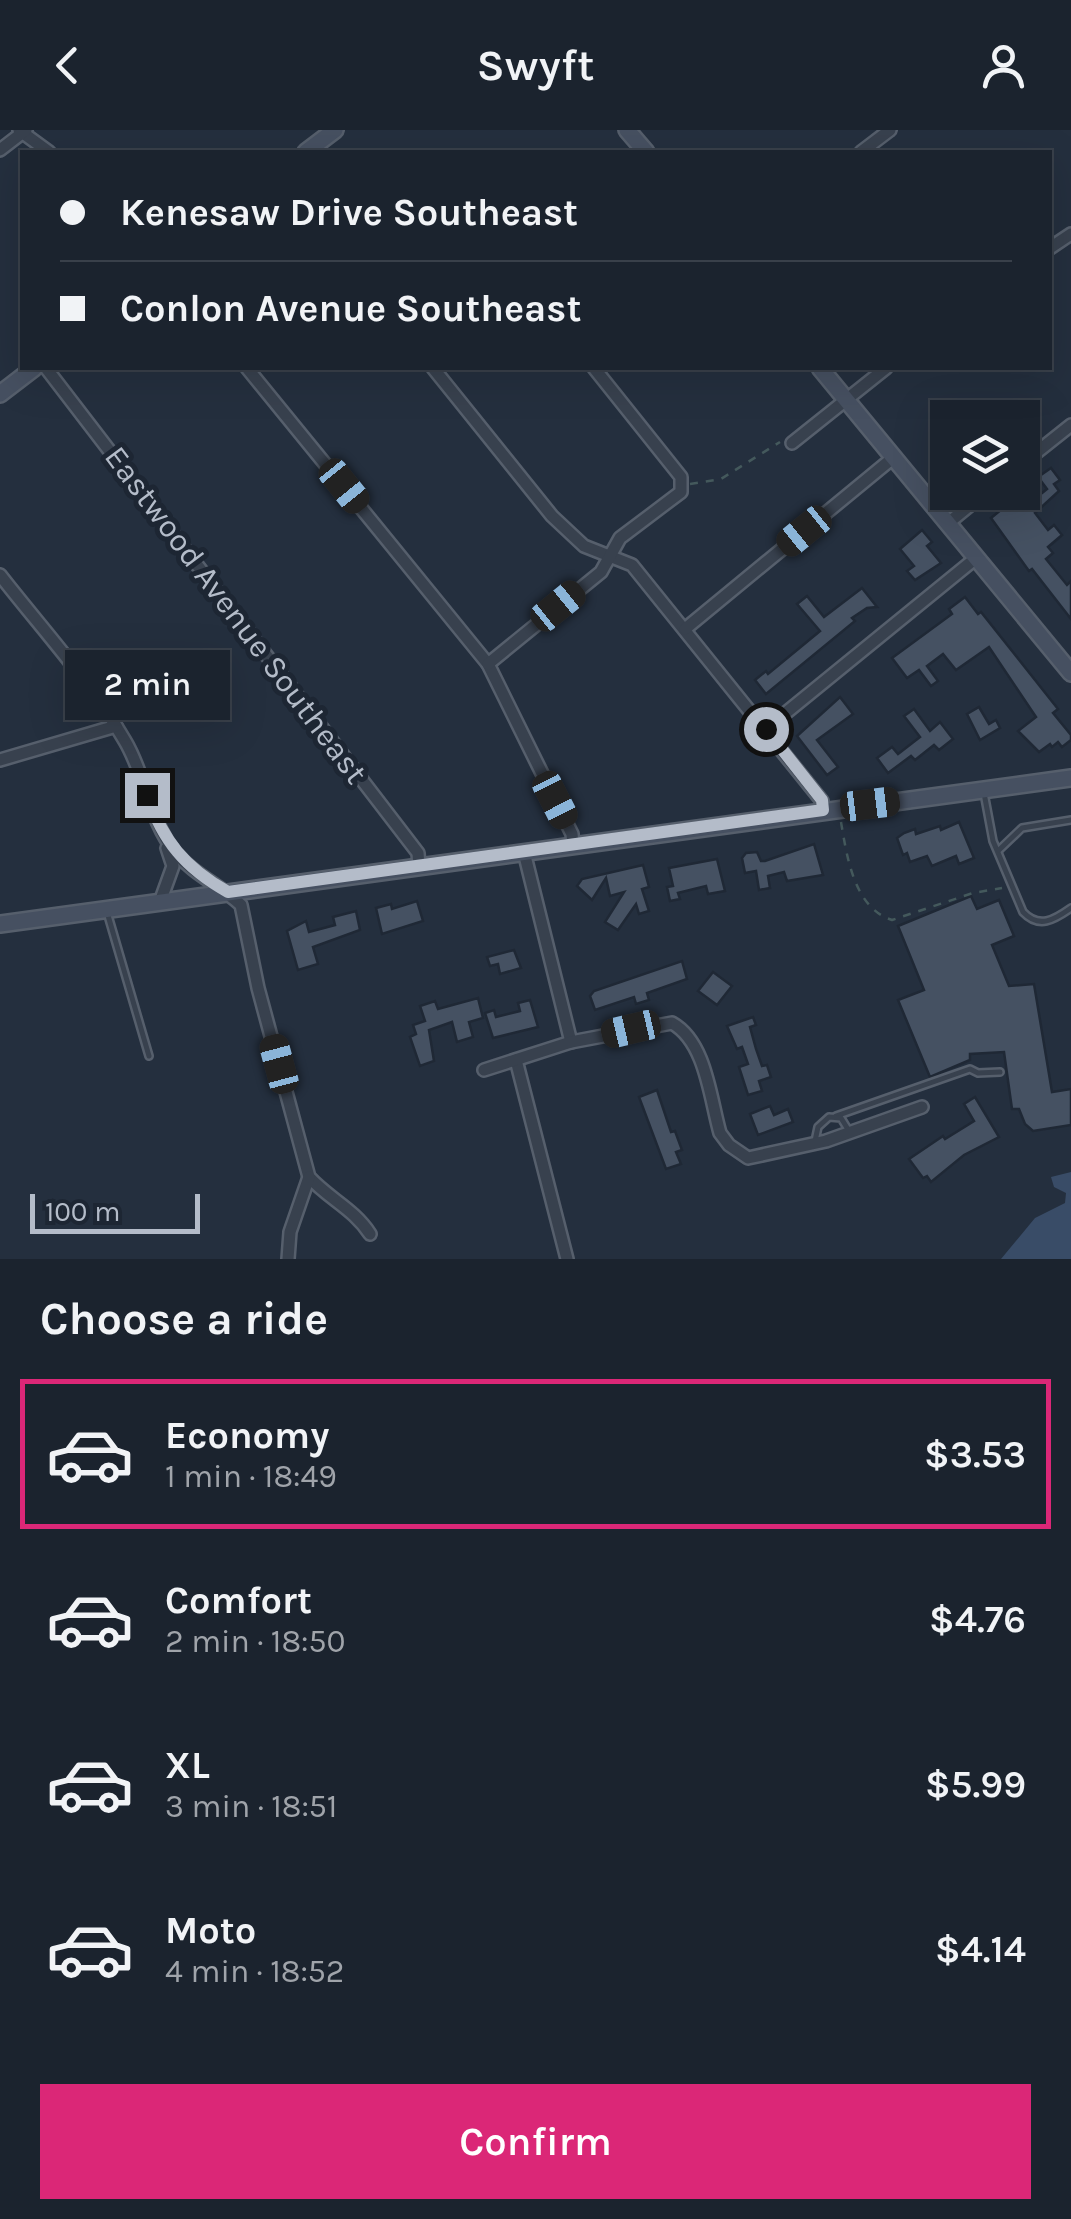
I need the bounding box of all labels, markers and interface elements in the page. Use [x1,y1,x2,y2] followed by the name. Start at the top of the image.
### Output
[40,38,95,93] icon: back
[976,38,1031,93] icon: person
[477,39,594,91] text: Swyft
[120,190,578,235] text: Kenesaw Drive Southeast
[120,286,581,331] text: Conlon Avenue Southeast
[930,400,1040,510] map controls
[930,400,1040,510] button: layers
[97,439,375,791] street label: Eastwood Avenue Southeast
[313,453,375,519] car
[771,500,837,562] car
[525,575,591,637] car
[64,650,230,720] callout: 2 min
[104,666,191,703] text: 2 min
[744,707,789,752] route start
[528,766,582,834] car
[125,773,170,818] route end
[838,785,902,823] car
[598,1008,664,1050] car
[257,1031,301,1097] car
[30,1189,200,1234] scale bar
[45,1195,120,1228] text: 100 m
[40,1293,328,1345] text: Choose a ride
[45,1409,135,1499] icon: car
[165,1413,329,1458] text: Economy
[924,1432,1026,1477] text: $3.53
[165,1458,337,1495] text: 1 min · 18:49
[45,1574,135,1664] icon: car
[165,1578,312,1623] text: Comfort
[929,1597,1026,1642] text: $4.76
[165,1623,346,1660] text: 2 min · 18:50
[45,1739,135,1829] icon: car
[165,1743,210,1788] text: XL
[925,1762,1026,1807] text: $5.99
[165,1788,337,1825] text: 3 min · 18:51
[45,1904,135,1994] icon: car
[165,1908,256,1953] text: Moto
[935,1927,1026,1972] text: $4.14
[165,1953,344,1990] text: 4 min · 18:52
[40,2084,1031,2199] button: Confirm

